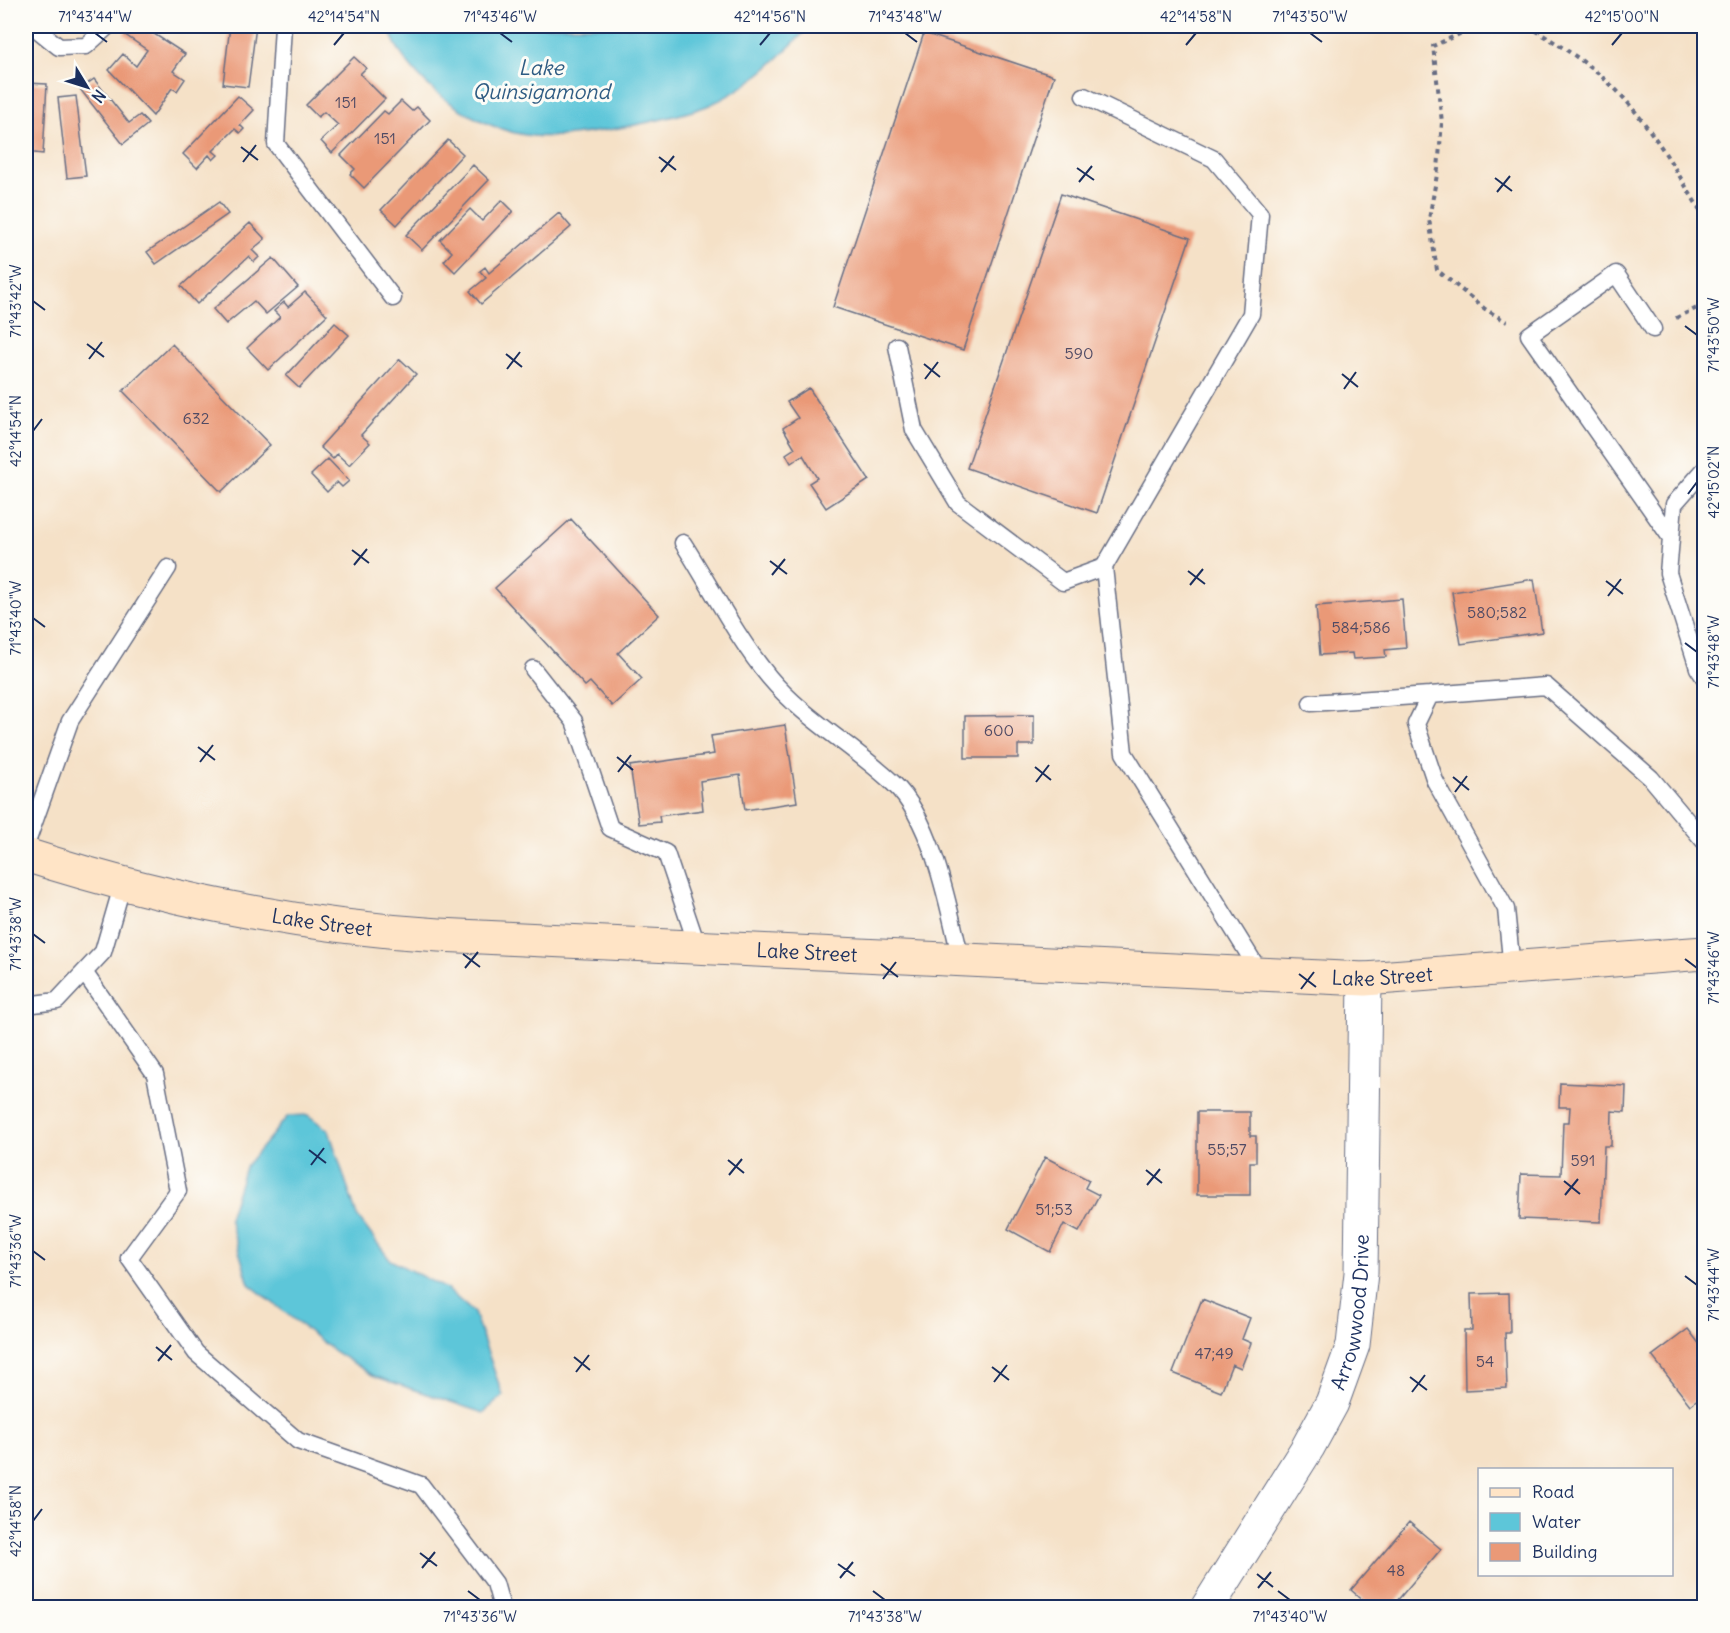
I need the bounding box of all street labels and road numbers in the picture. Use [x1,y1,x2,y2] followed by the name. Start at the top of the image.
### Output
[270,903,374,941] street label: Lake Street
[756,937,858,967] street label: Lake Street
[1331,961,1434,991] street label: Lake Street
[1325,1234,1374,1393] street label: Arrowwood Drive

